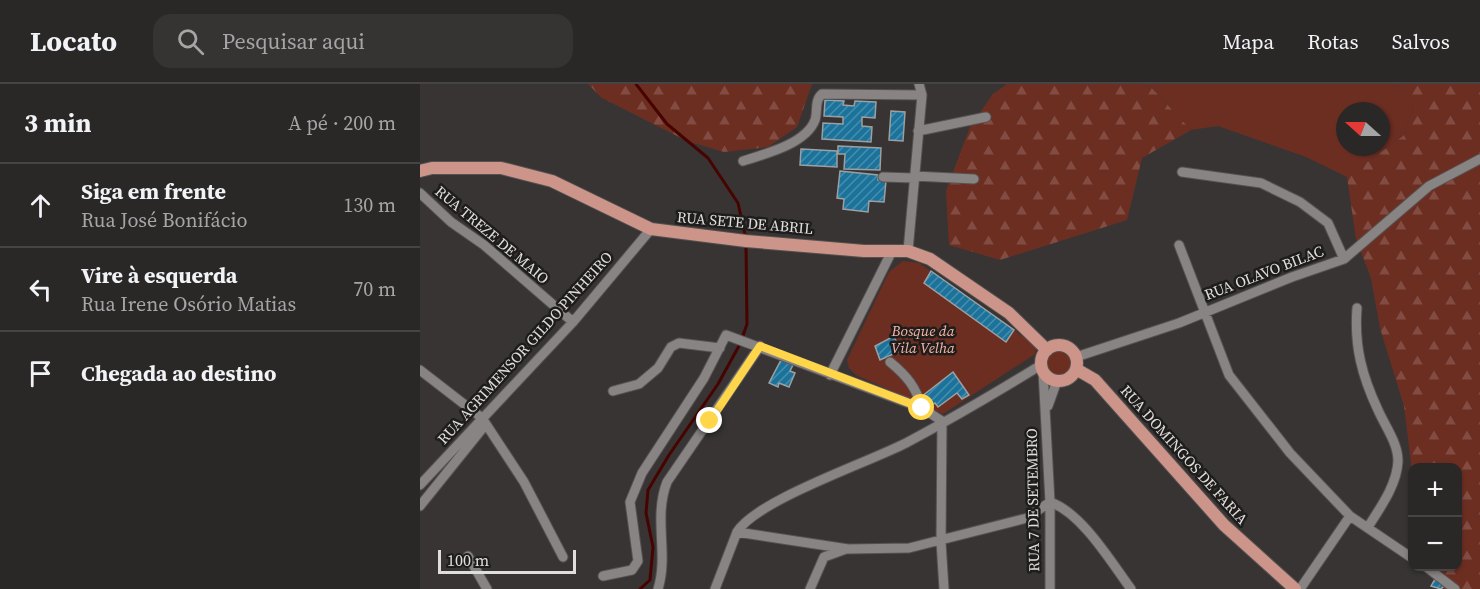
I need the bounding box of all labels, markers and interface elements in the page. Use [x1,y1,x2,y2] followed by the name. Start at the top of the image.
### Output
[153,14,573,68] search box
[30,22,117,60] text: Locato
[174,25,207,58] icon: search
[222,26,365,56] text: Pesquisar aqui
[1223,27,1274,56] text: Mapa
[1307,27,1359,56] text: Rotas
[1392,27,1450,56] text: Salvos
[1336,102,1390,156] north arrow
[24,105,91,141] text: 3 min
[288,109,396,137] text: A pé · 200 m
[81,176,226,206] text: Siga em frente
[431,181,554,289] street label: RUA TREZE DE MAIO
[24,189,57,222] icon: ahead
[343,191,396,219] text: 130 m
[81,206,248,234] text: Rua José Bonifácio
[676,206,814,239] street label: RUA SETE DE ABRIL
[1201,240,1326,305] street label: RUA OLAVO BILAC
[432,247,617,449] street label: RUA AGRIMENSOR GILDO PINHEIRO
[81,260,237,290] text: Vire à esquerda
[24,273,57,306] icon: left
[353,275,396,303] text: 70 m
[81,290,296,318] text: Rua Irene Osório Matias
[891,320,955,358] park label: Bosque da Vila Velha
[24,357,57,390] icon: arrive
[81,358,276,388] text: Chegada ao destino
[1116,380,1253,529] street label: RUA DOMINGOS DE FARIA
[908,394,934,420] route start
[696,407,722,433] route end
[1021,428,1044,572] street label: RUA 7 DE SETEMBRO
[1408,463,1462,571] map controls
[1408,463,1462,517] button: +
[1408,517,1462,571] button: −
[438,547,576,574] scale bar
[447,549,489,571] text: 100 m

